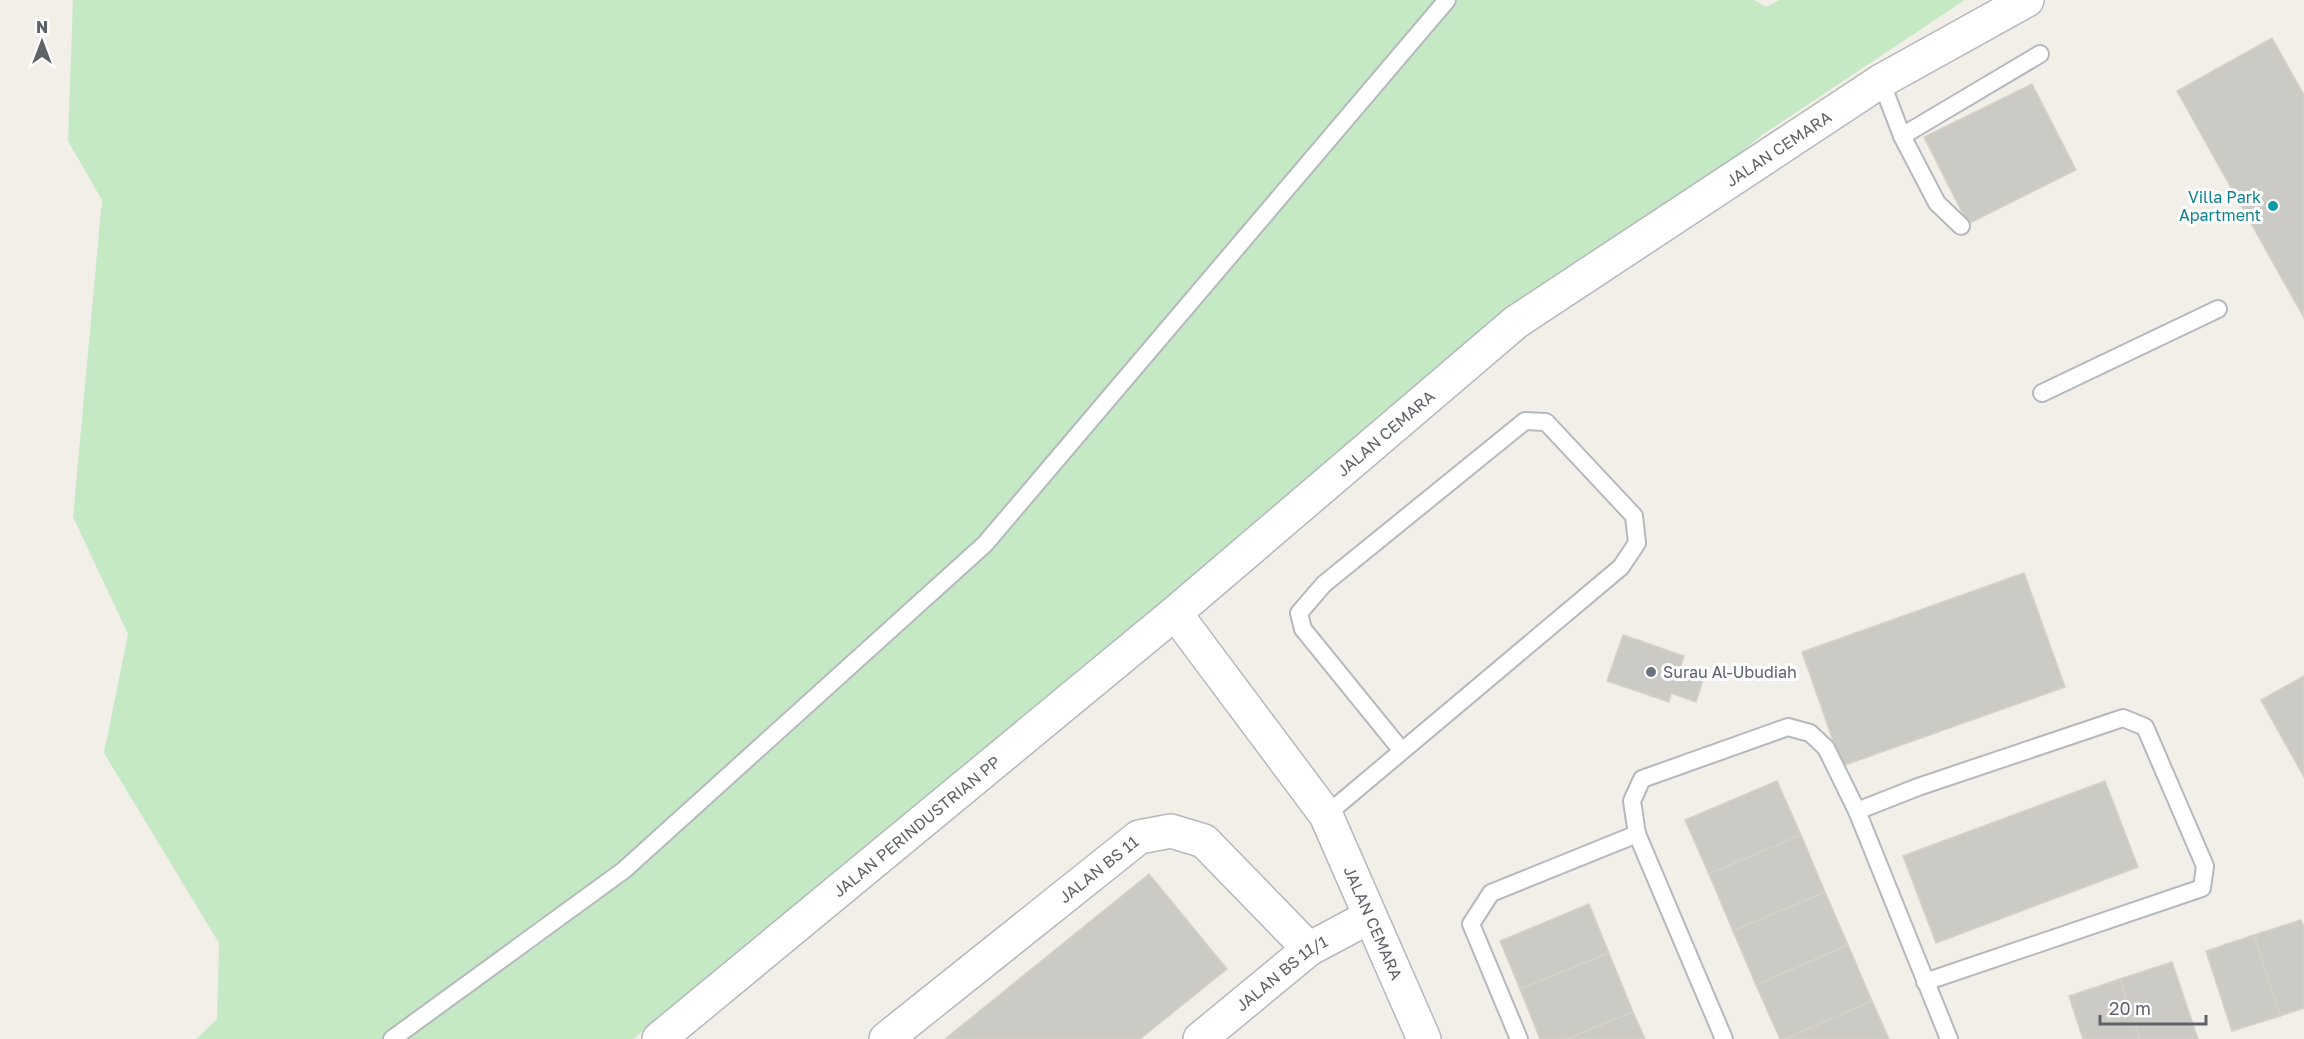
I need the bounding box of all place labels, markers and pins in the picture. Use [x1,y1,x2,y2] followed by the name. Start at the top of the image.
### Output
[2179,187,2261,225] place label: Villa Park Apartment
[2266,199,2280,213] marker: Villa Park Apartment
[1663,662,1797,682] place label: Surau Al-Ubudiah
[1644,665,1658,679] marker: Surau Al-Ubudiah

